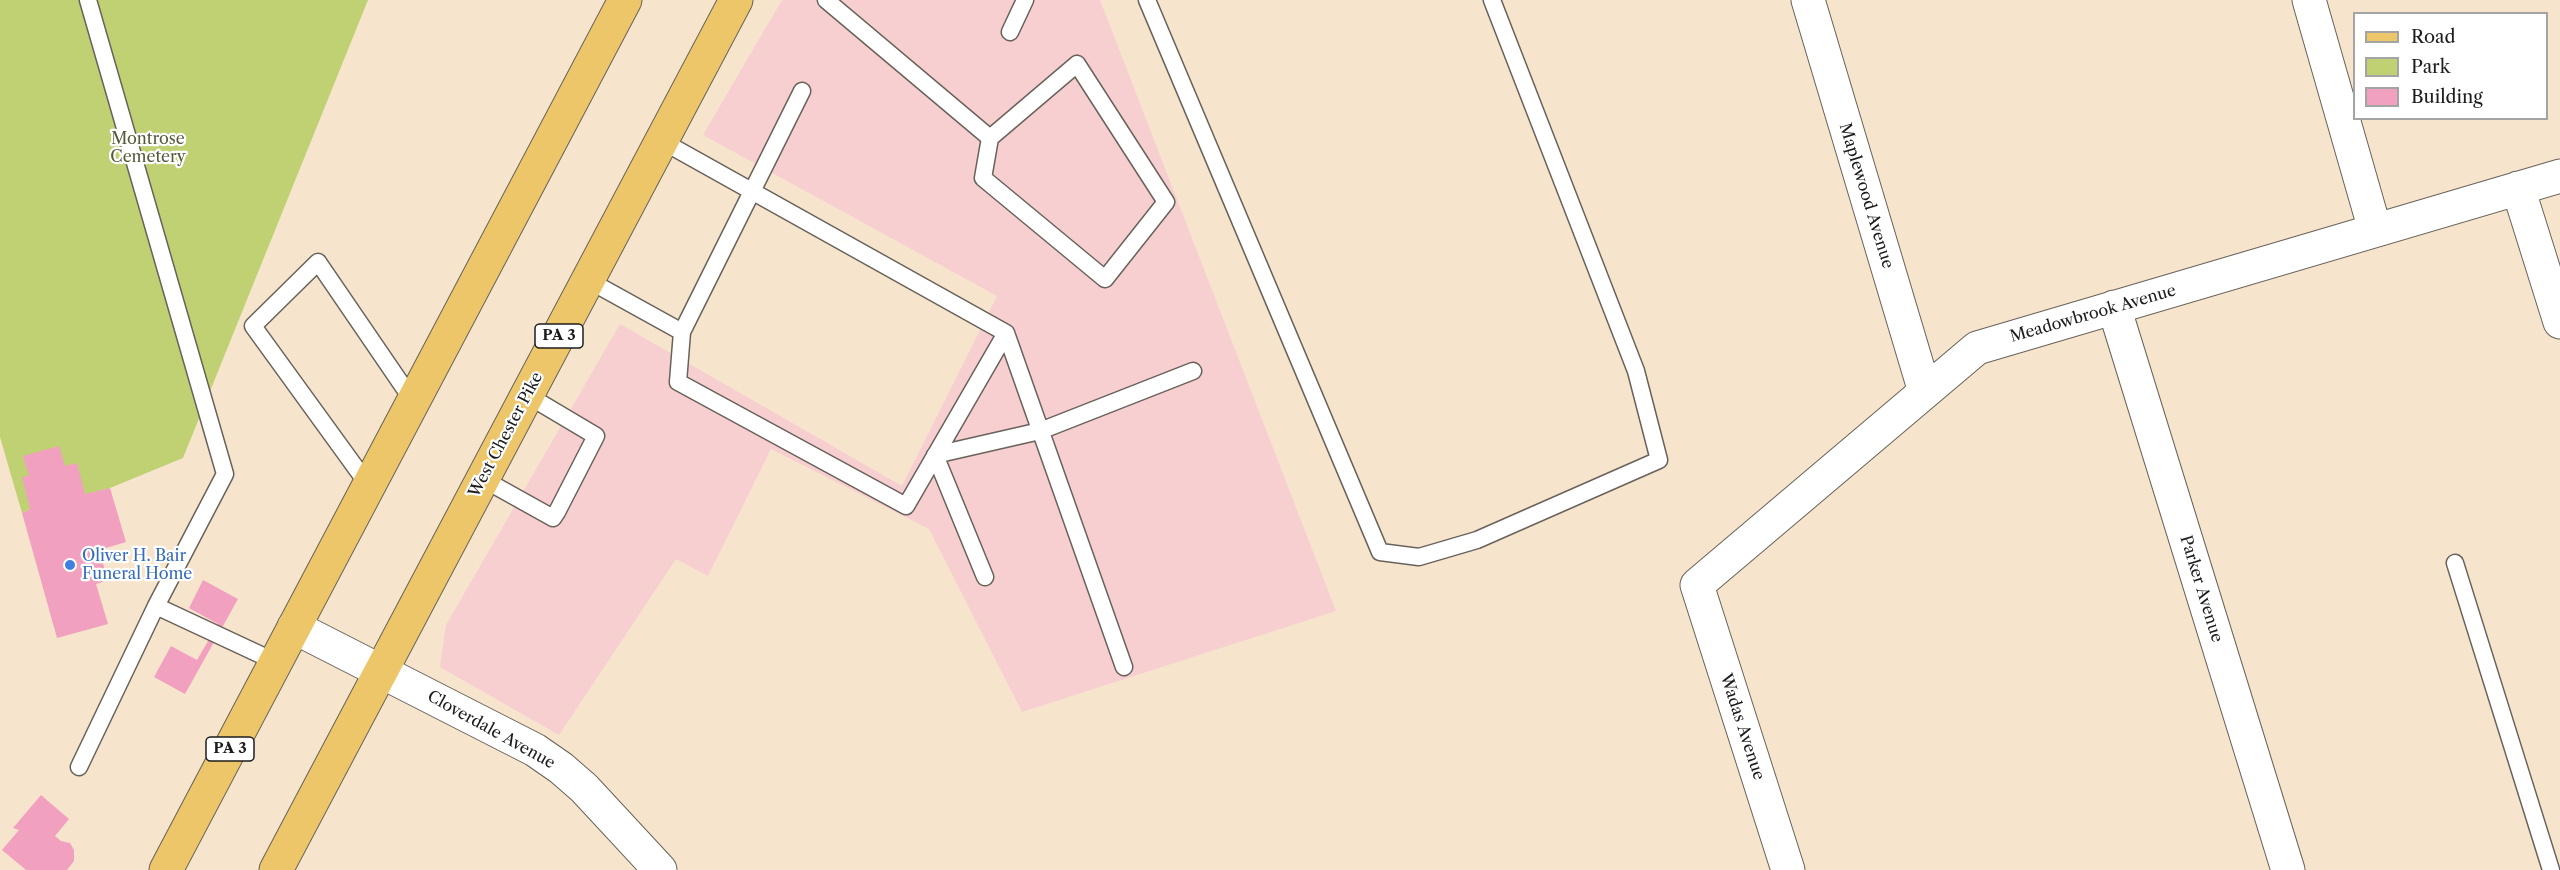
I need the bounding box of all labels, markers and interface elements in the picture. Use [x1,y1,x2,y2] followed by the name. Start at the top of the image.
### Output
[2353,12,2548,120] legend
[2411,26,2456,48] text: Road
[2411,56,2450,78] text: Park
[2411,86,2483,108] text: Building
[1835,121,1897,271] street label: Maplewood Avenue
[110,129,186,167] park label: Montrose Cemetery
[2008,281,2178,347] street label: Meadowbrook Avenue
[535,324,583,348] road number: PA 3
[465,369,547,501] street label: West Chester Pike
[2176,533,2226,645] street label: Parker Avenue
[82,546,192,584] place label: Oliver H. Bair Funeral Home
[63,558,77,572] marker: Oliver H. Bair Funeral Home
[1716,671,1768,783] street label: Wadas Avenue
[424,687,558,773] street label: Cloverdale Avenue
[206,737,254,761] road number: PA 3

